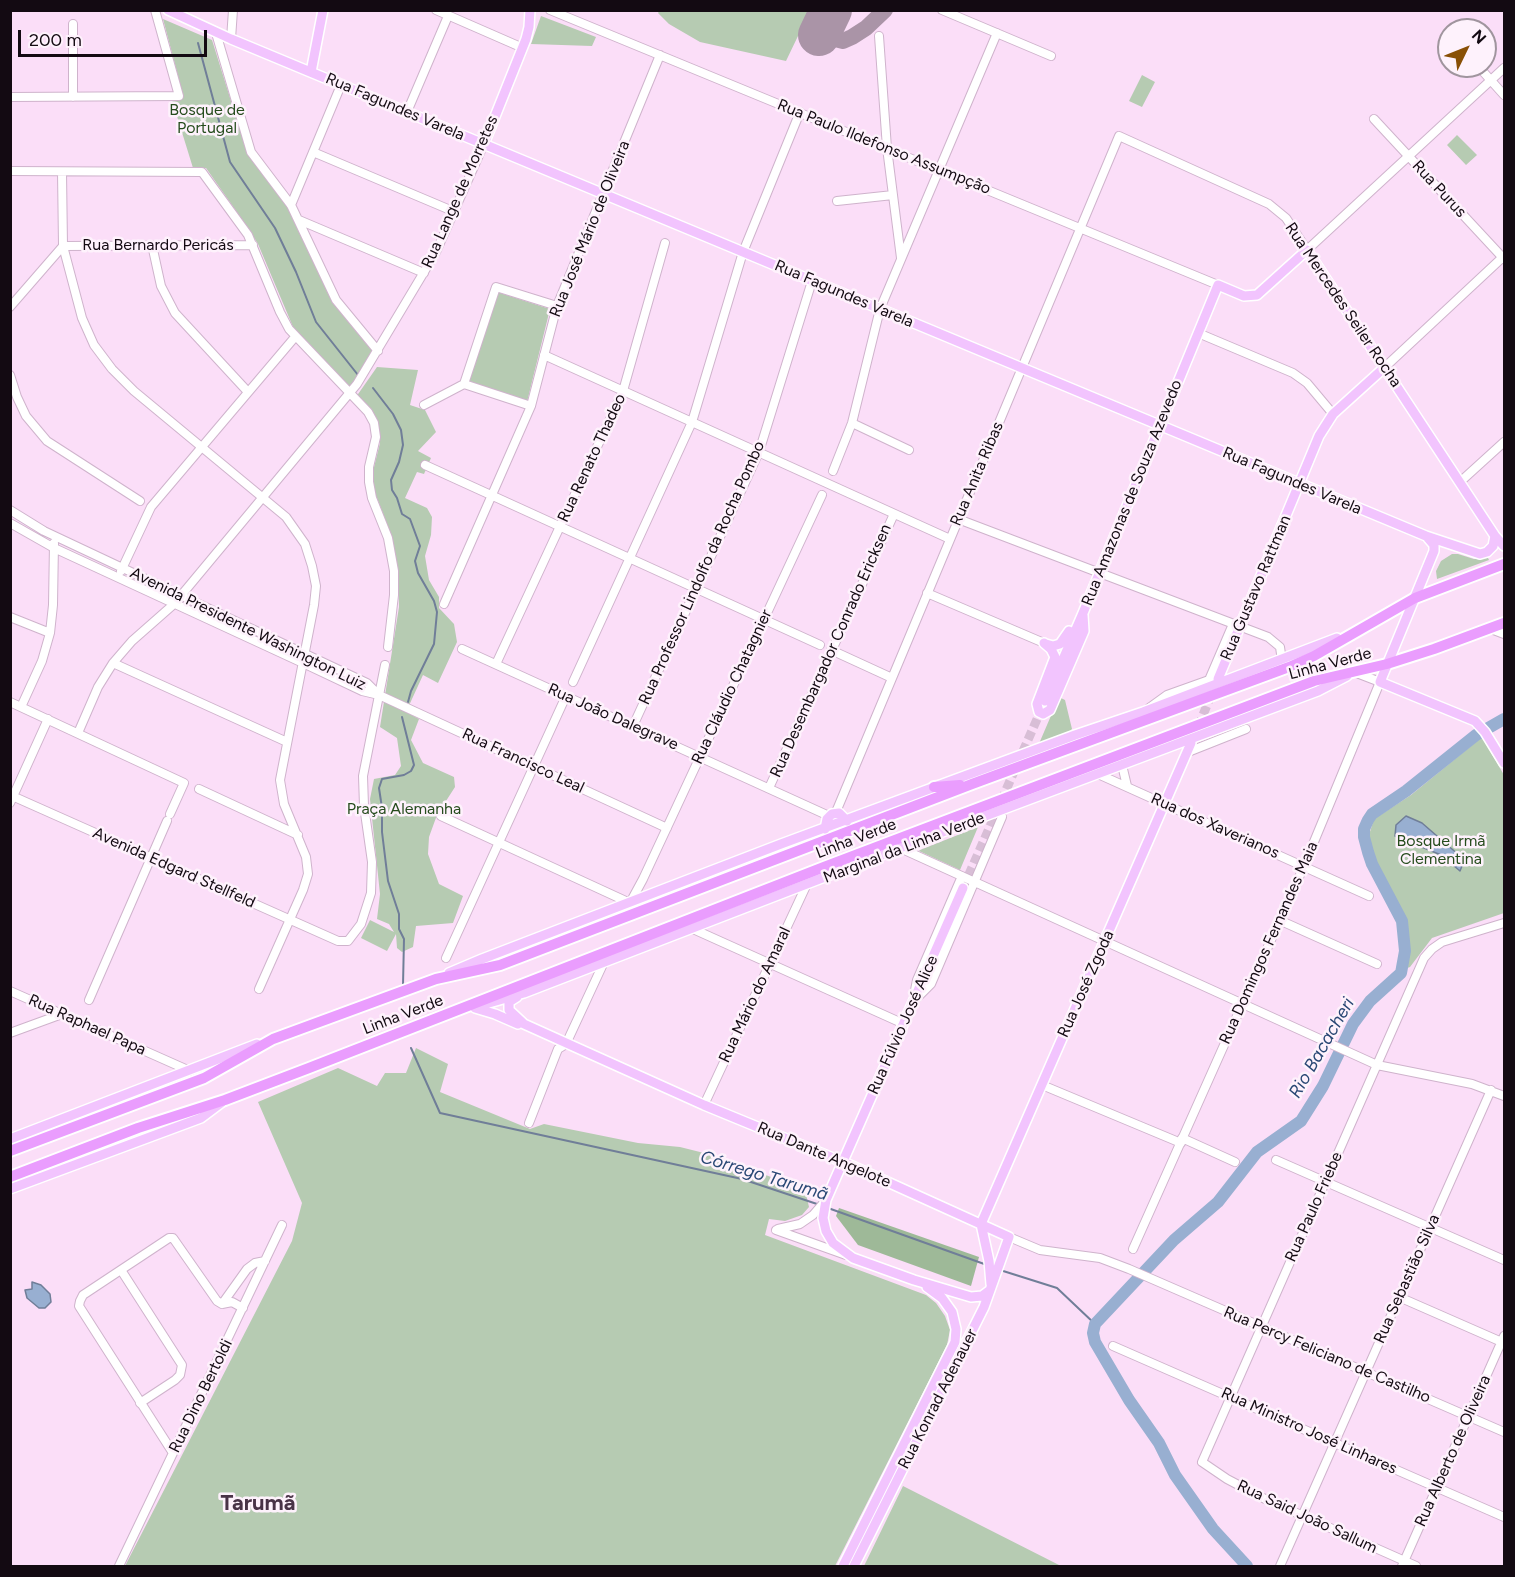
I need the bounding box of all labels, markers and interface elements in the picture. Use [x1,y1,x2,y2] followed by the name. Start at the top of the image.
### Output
[21,18,210,56] scale bar
[1437,18,1497,78] north arrow
[1468,26,1490,48] text: N
[29,29,82,51] text: 200 m
[323,69,467,145] street label: Rua Fagundes Varela
[774,95,994,199] street label: Rua Paulo Ildefonso Assumpção
[169,100,245,138] park label: Bosque de Portugal
[418,113,502,271] street label: Rua Lange de Morretes
[546,138,634,320] street label: Rua José Mário de Oliveira
[1408,156,1470,222] street label: Rua Purus
[1281,219,1405,391] street label: Rua Mercedes Seiler Rocha
[82,235,234,255] street label: Rua Bernardo Pericás
[772,256,916,332] street label: Rua Fagundes Varela
[1078,377,1186,609] street label: Rua Amazonas de Souza Azevedo
[554,391,630,525] street label: Rua Renato Thadeo
[946,419,1008,529] street label: Rua Anita Ribas
[635,438,769,708] street label: Rua Professor Lindolfo da Rocha Pombo
[1220,443,1364,519] street label: Rua Fagundes Varela
[1217,512,1295,664] street label: Rua Gustavo Rattman
[766,521,896,781] street label: Rua Desembargador Conrado Ericksen
[127,563,369,695] street label: Avenida Presidente Washington Luiz
[688,607,776,767] street label: Rua Cláudio Chatagnier
[1287,644,1373,684] street label: Linha Verde
[545,680,681,754] street label: Rua João Dalegrave
[459,724,587,798] street label: Rua Francisco Leal
[1148,789,1282,863] street label: Rua dos Xaverianos
[347,799,461,819] park label: Praça Alemanha
[821,808,987,888] street label: Marginal da Linha Verde
[813,815,899,863] street label: Linha Verde
[90,823,258,913] street label: Avenida Edgard Stellfeld
[1397,831,1485,869] park label: Bosque Irmã Clementina
[1216,839,1322,1047] street label: Rua Domingos Fernandes Maia
[715,924,795,1066] street label: Rua Mário do Amaral
[1054,927,1118,1041] street label: Rua José Zgoda
[864,952,942,1098] street label: Rua Fúlvio José Alice
[25,990,149,1060] street label: Rua Raphael Papa
[360,991,446,1039] street label: Linha Verde
[1285,994,1359,1102] water label: Rio Bacacheri
[754,1118,894,1192] street label: Rua Dante Angelote
[698,1146,830,1206] water label: Córrego Tarumã
[1281,1149,1347,1265] street label: Rua Paulo Friebe
[1370,1212,1444,1346] street label: Rua Sebastião Silva
[1221,1303,1433,1407] street label: Rua Percy Feliciano de Castilho
[894,1326,982,1472] street label: Rua Konrad Adenauer
[165,1336,237,1456] street label: Rua Dino Bertoldi
[1411,1372,1495,1530] street label: Rua Alberto de Oliveira
[1218,1384,1400,1478] street label: Rua Ministro José Linhares
[1234,1476,1380,1558] street label: Rua Said João Sallum
[221,1491,295,1517] district label: Tarumã

